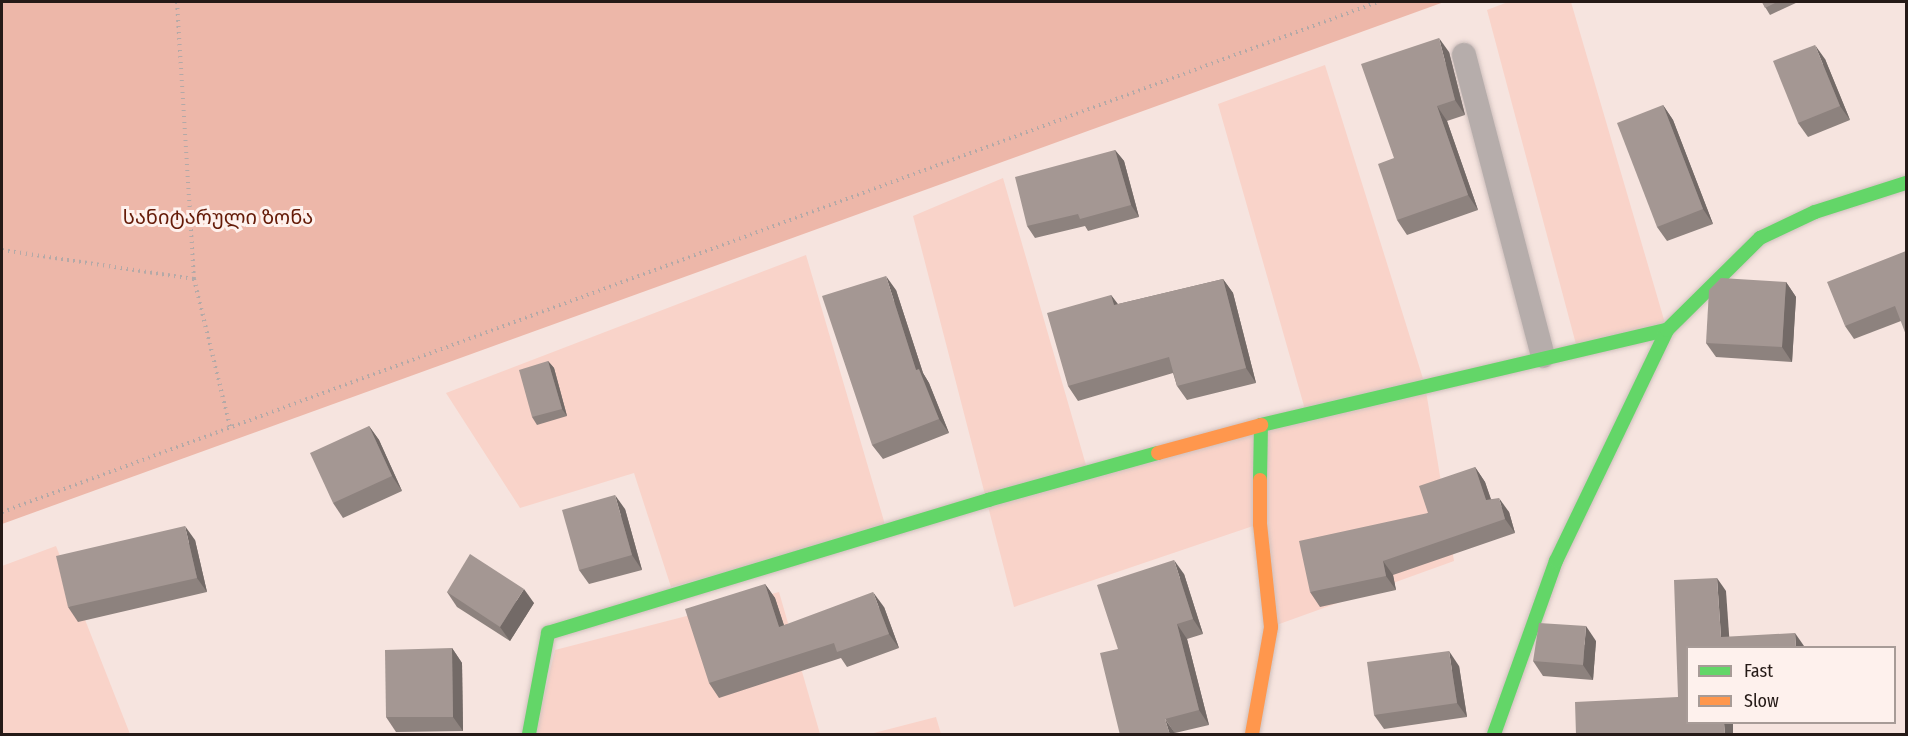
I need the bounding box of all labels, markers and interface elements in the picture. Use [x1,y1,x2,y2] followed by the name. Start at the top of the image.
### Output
[123,205,313,229] park label: სანიტარული ზონა
[1686,646,1896,724] legend
[1744,660,1773,682] text: Fast
[1744,690,1779,712] text: Slow

